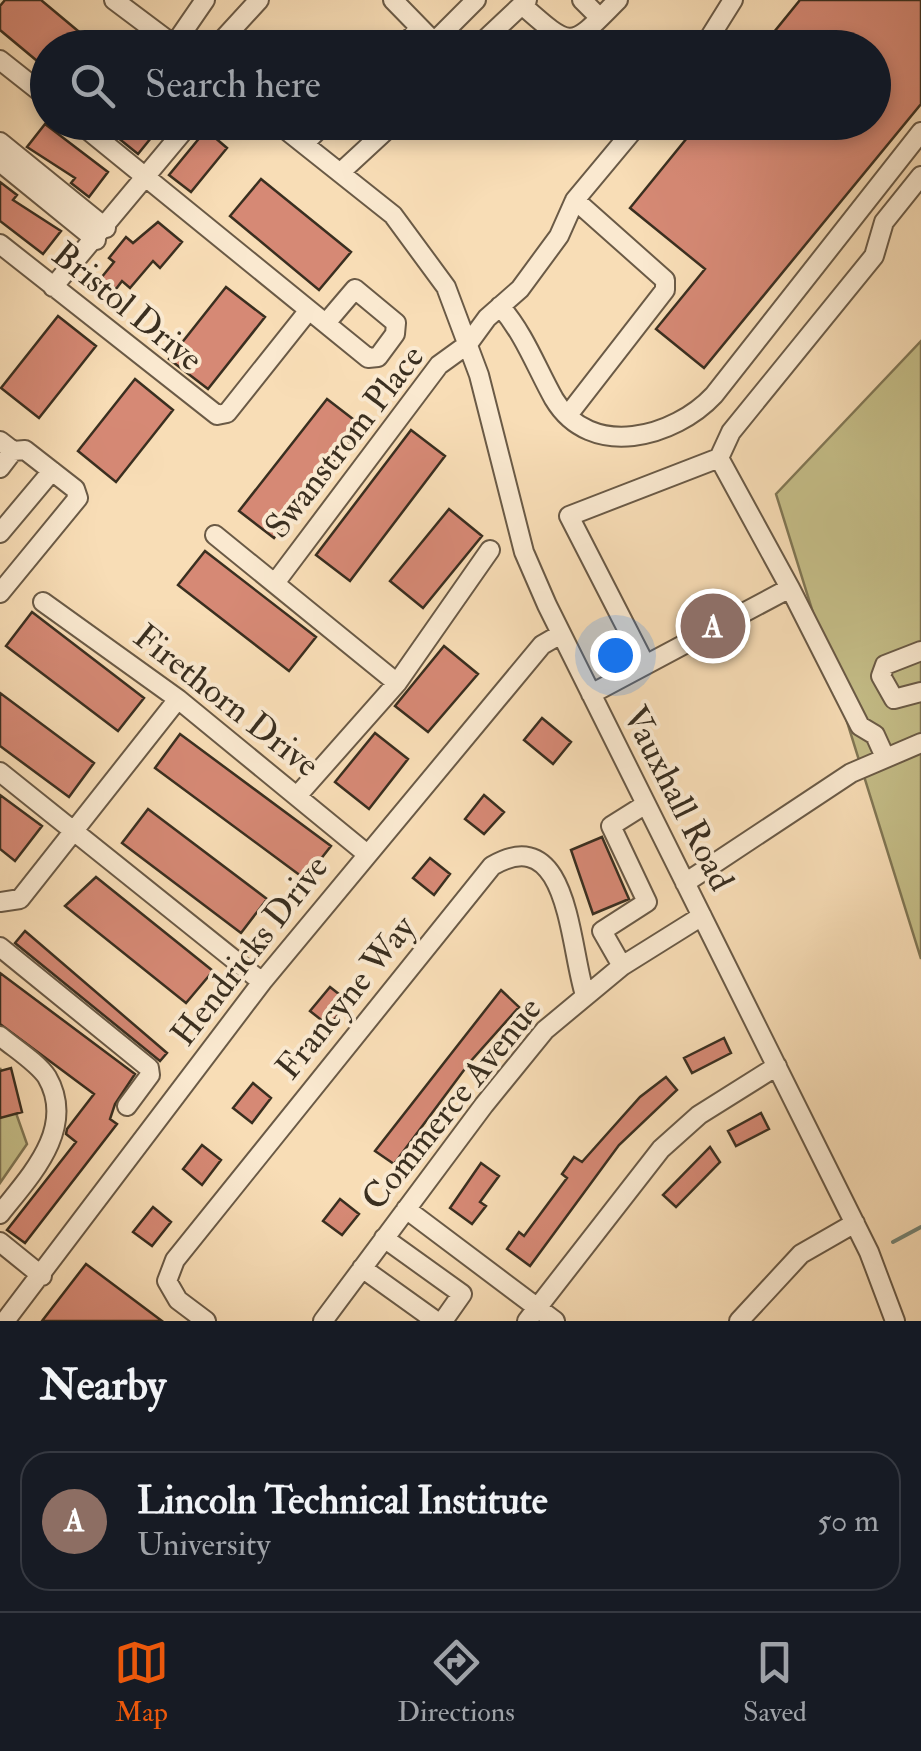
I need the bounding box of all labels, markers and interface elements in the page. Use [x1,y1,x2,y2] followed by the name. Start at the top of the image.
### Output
[30,30,891,140] search box
[65,58,120,113] icon: search
[145,61,321,109] text: Search here
[43,233,212,381] street label: Bristol Drive
[256,336,434,547] street label: Swanstrom Place
[680,588,746,664] pin: A
[125,615,328,787] street label: Firethorn Drive
[590,630,641,681] your location
[613,699,743,898] street label: Vauxhall Road
[162,846,338,1055] street label: Hendricks Drive
[266,906,426,1088] street label: Francyne Way
[352,988,551,1219] street label: Commerce Avenue
[40,1360,166,1412] text: Nearby
[137,1477,548,1525] text: Lincoln Technical Institute
[64,1501,85,1541] text: A
[817,1501,879,1541] text: 50 m
[137,1525,270,1565] text: University
[114,1635,169,1730] tab: Map
[397,1635,515,1730] tab: Directions
[743,1635,807,1730] tab: Saved

